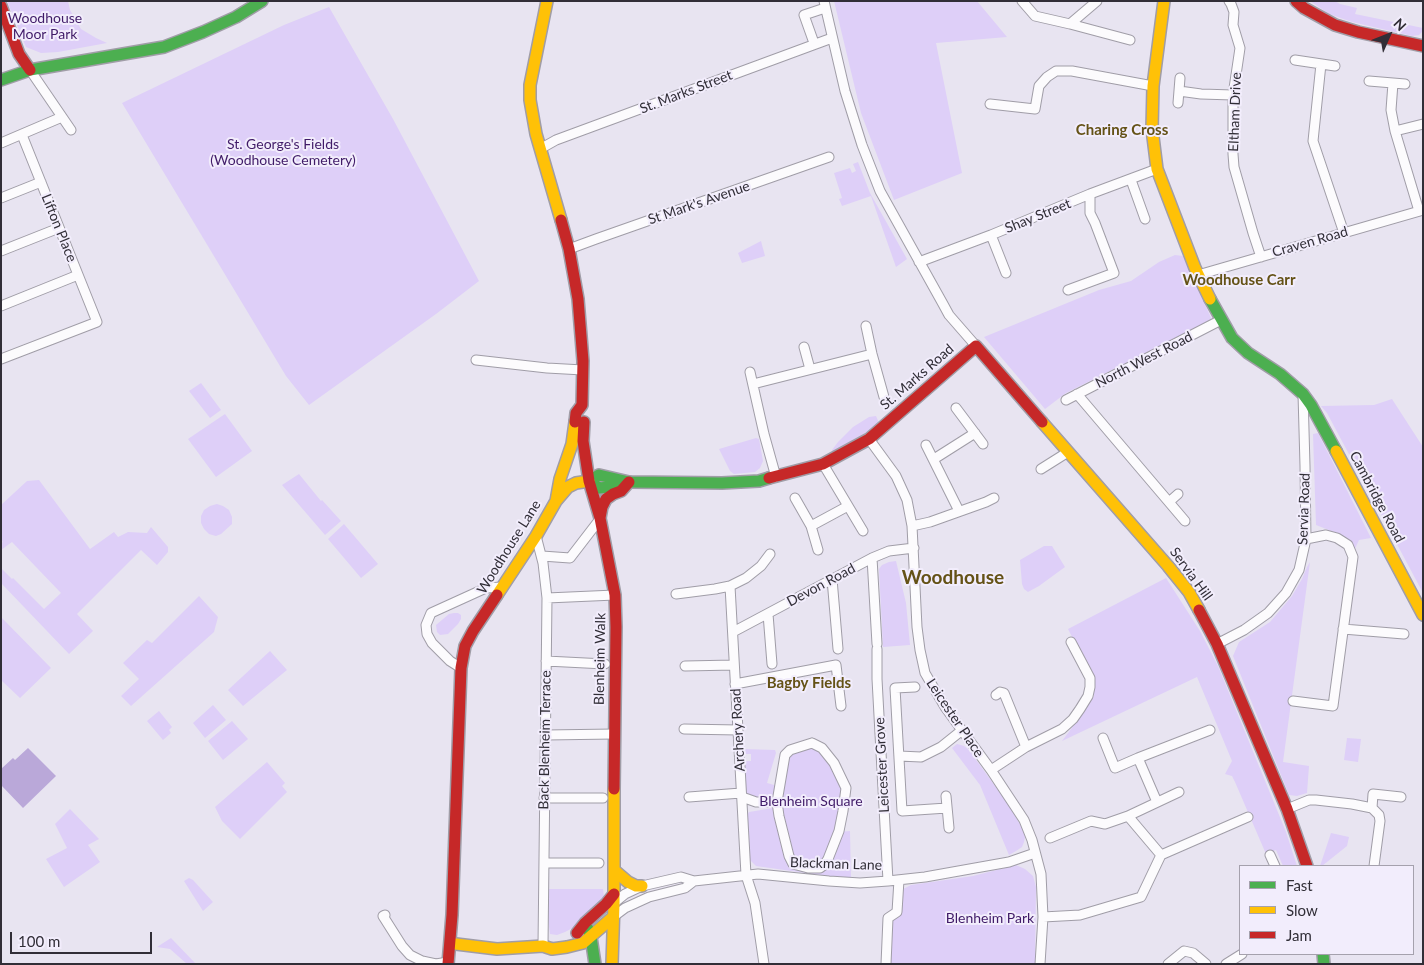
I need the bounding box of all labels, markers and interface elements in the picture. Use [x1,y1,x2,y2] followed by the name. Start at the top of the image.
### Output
[8,10,82,42] park label: Woodhouse Moor Park
[1364,10,1414,60] north arrow
[1390,14,1410,34] text: N
[637,67,735,117] street label: St. Marks Street
[1225,72,1245,152] street label: Eltham Drive
[1076,121,1168,139] district label: Charing Cross
[210,136,356,168] park label: St. George's Fields (Woodhouse Cemetery)
[646,178,752,228] street label: St Mark's Avenue
[38,191,80,265] street label: Lifton Place
[1003,195,1073,237] street label: Shay Street
[1270,223,1350,261] street label: Craven Road
[1182,271,1296,289] district label: Woodhouse Carr
[1093,328,1195,392] street label: North West Road
[877,341,957,413] street label: St. Marks Road
[1346,448,1408,546] street label: Cambridge Road
[1294,473,1314,545] street label: Servia Road
[473,497,545,597] street label: Woodhouse Lane
[1166,544,1216,604] street label: Servia Hill
[784,560,858,610] street label: Devon Road
[902,567,1004,589] district label: Woodhouse
[591,613,609,705] street label: Blenheim Walk
[535,670,555,810] street label: Back Blenheim Terrace
[767,674,851,692] district label: Bagby Fields
[923,676,987,760] street label: Leicester Place
[727,688,749,772] street label: Archery Road
[871,717,893,813] street label: Leicester Grove
[759,793,863,809] park label: Blenheim Square
[790,854,882,874] street label: Blackman Lane
[1239,865,1414,955] legend
[1286,876,1313,894] text: Fast
[1286,901,1318,919] text: Slow
[946,910,1034,926] park label: Blenheim Park
[12,922,155,954] scale bar
[1286,926,1312,944] text: Jam
[18,932,60,950] text: 100 m

